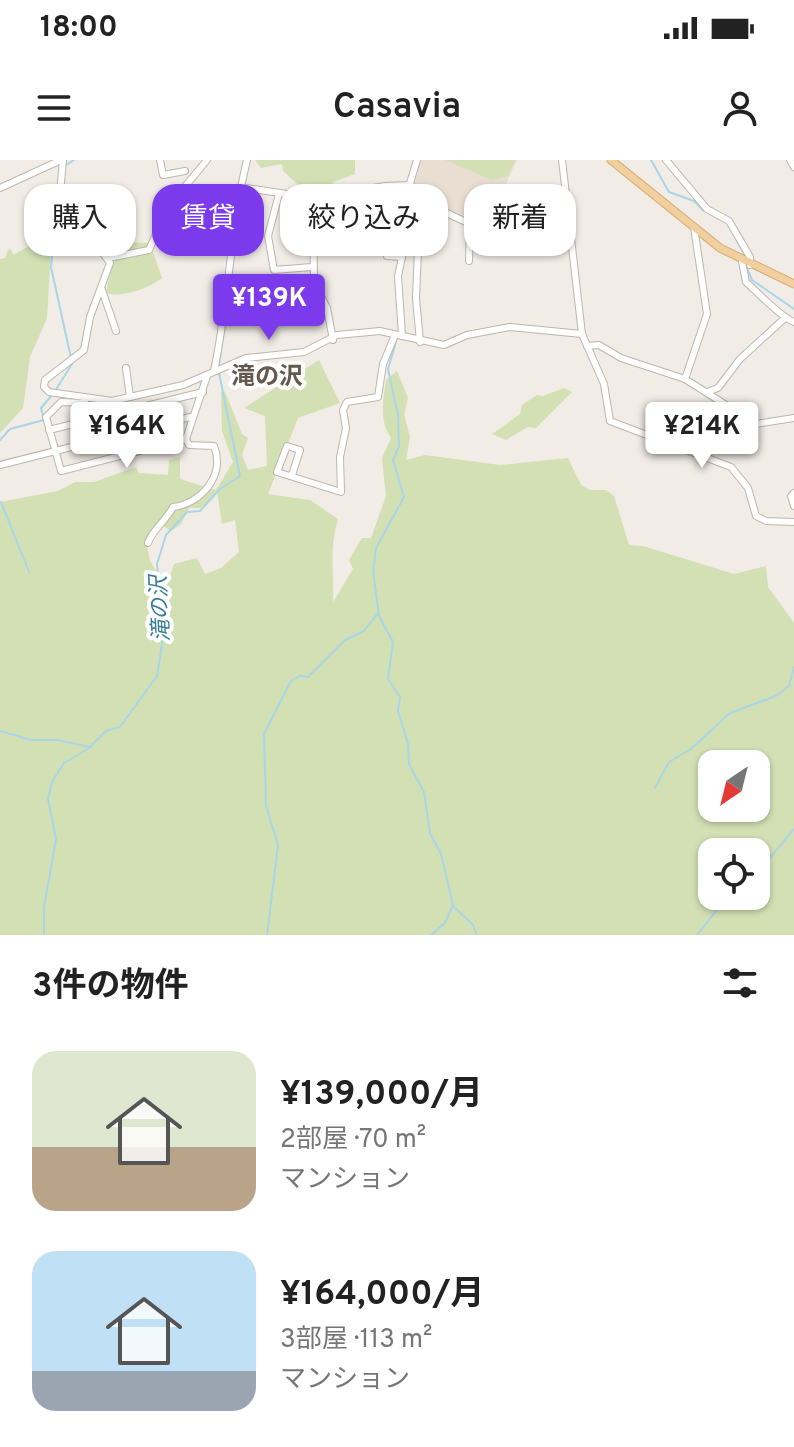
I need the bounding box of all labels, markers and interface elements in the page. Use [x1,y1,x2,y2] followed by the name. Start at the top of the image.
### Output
[40,10,118,47] text: 18:00
[333,85,461,131] text: Casavia
[32,86,76,130] icon: menu
[718,86,762,130] icon: person
[24,184,136,256] chip: 購入
[152,184,264,256] chip: 賃貸
[280,184,448,256] chip: 絞り込み
[464,184,576,256] chip: 新着
[213,274,325,342] pin: ¥139K
[231,283,307,316] text: ¥139K
[231,363,303,393] district label: 滝の沢
[71,402,183,470] pin: ¥164K
[646,402,758,470] pin: ¥214K
[88,411,166,444] text: ¥164K
[663,411,741,444] text: ¥214K
[146,572,177,643] water label: 滝の沢
[698,750,770,822] north arrow
[698,750,770,910] map controls
[698,838,770,910] button: locate
[718,961,762,1005] icon: filters
[32,966,188,1009] text: 3件の物件
[280,1074,483,1117] text: ¥139,000/月
[96,1083,192,1179] icon: home
[280,1124,426,1157] text: 2部屋 · 70 m²
[280,1164,410,1197] text: マンション
[280,1274,484,1317] text: ¥164,000/月
[96,1283,192,1379] icon: home
[280,1324,432,1357] text: 3部屋 · 113 m²
[280,1364,410,1397] text: マンション

